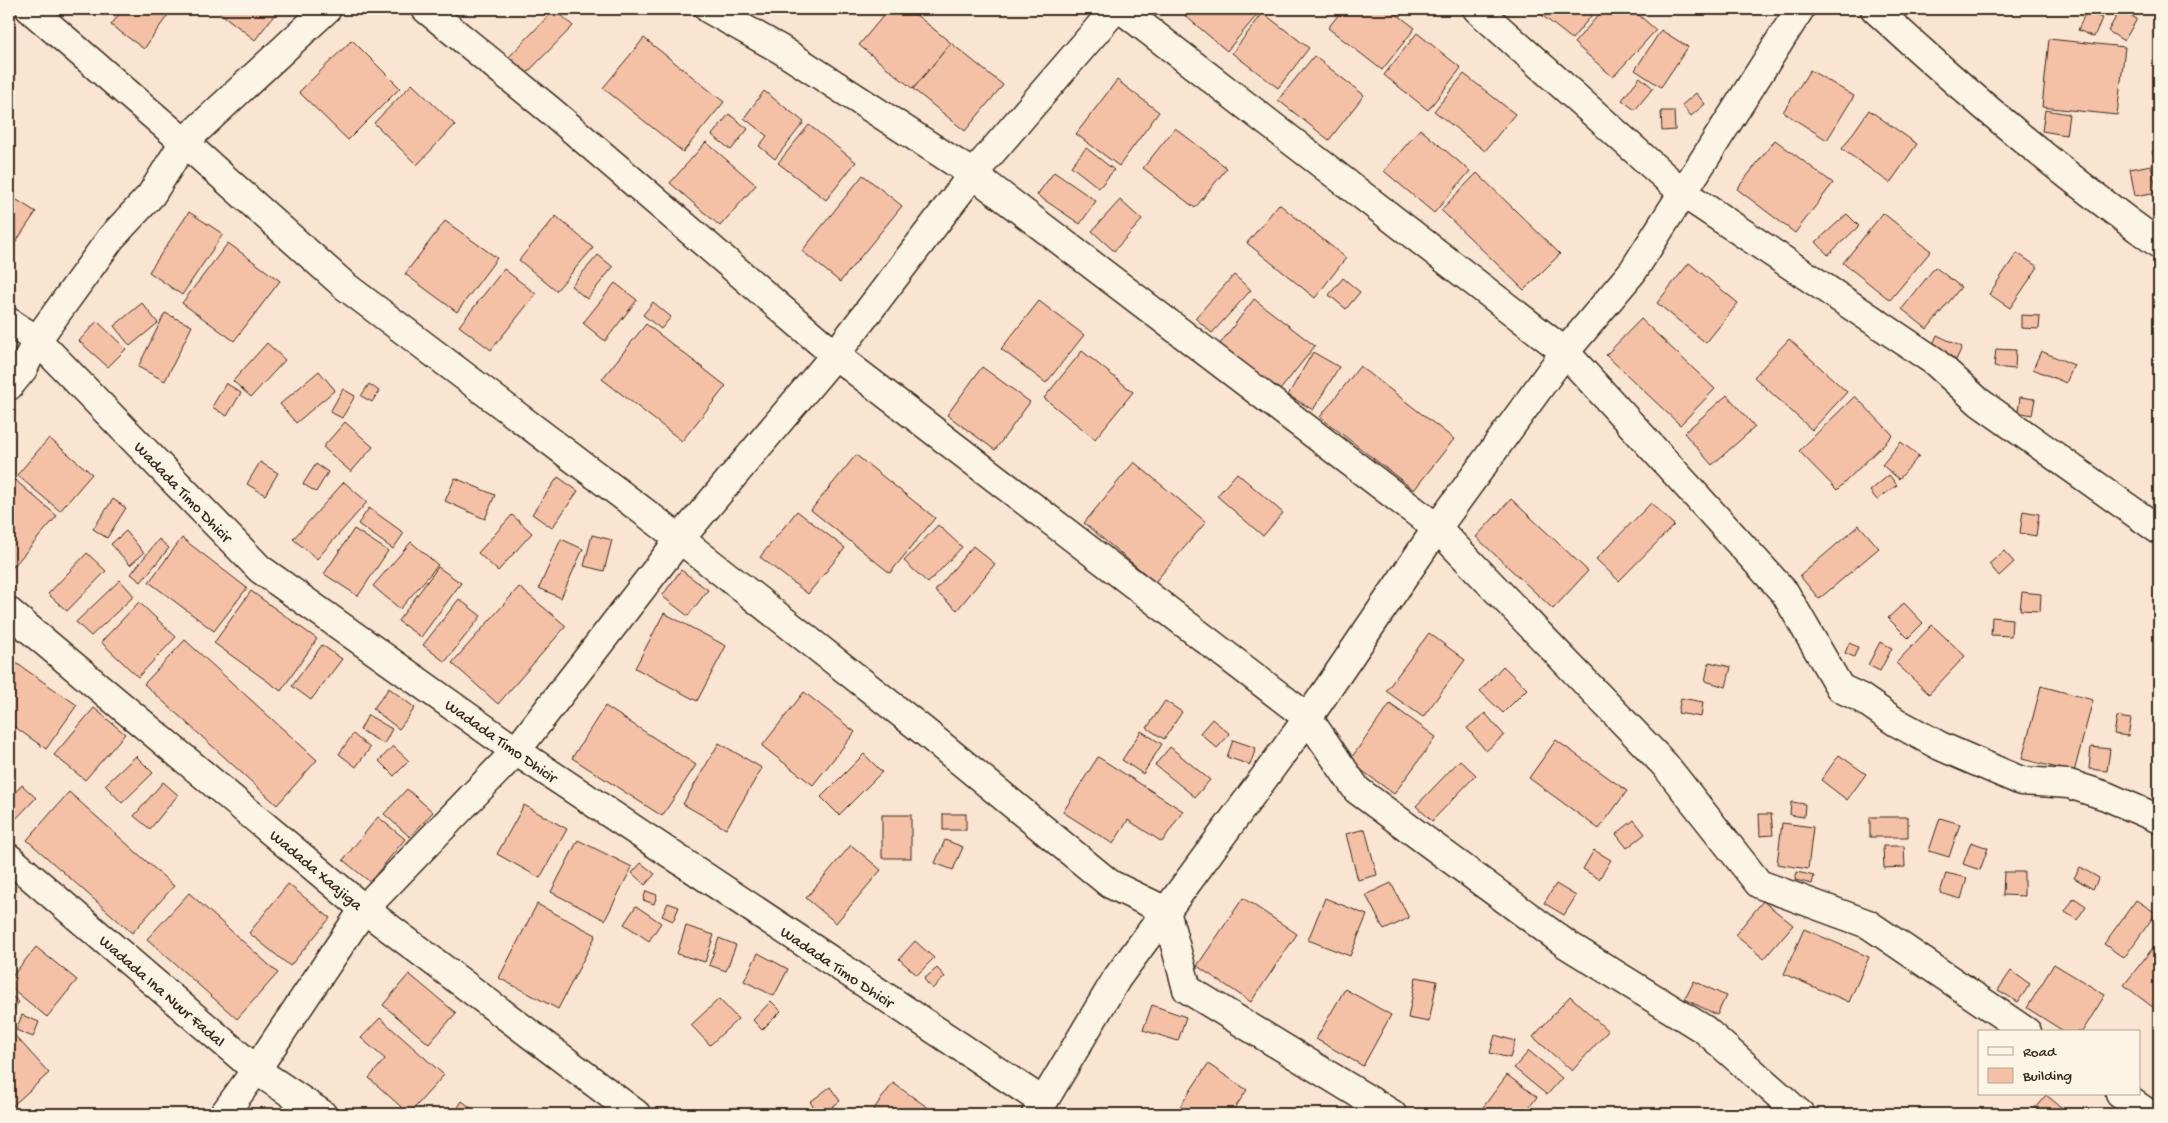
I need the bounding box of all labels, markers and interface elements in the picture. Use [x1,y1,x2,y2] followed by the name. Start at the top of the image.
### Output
[128,439,235,549] street label: Wadada Timo Dhicir
[440,697,561,790] street label: Wadada Timo Dhicir
[265,827,366,917] street label: Wadada Xaajiga
[776,924,898,1015] street label: Wadada Timo Dhicir
[94,933,228,1053] street label: Wadada Ina Nuur Fadal
[1978,1030,2140,1096] legend
[2023,1044,2057,1062] text: Road
[2022,1068,2072,1086] text: Building

